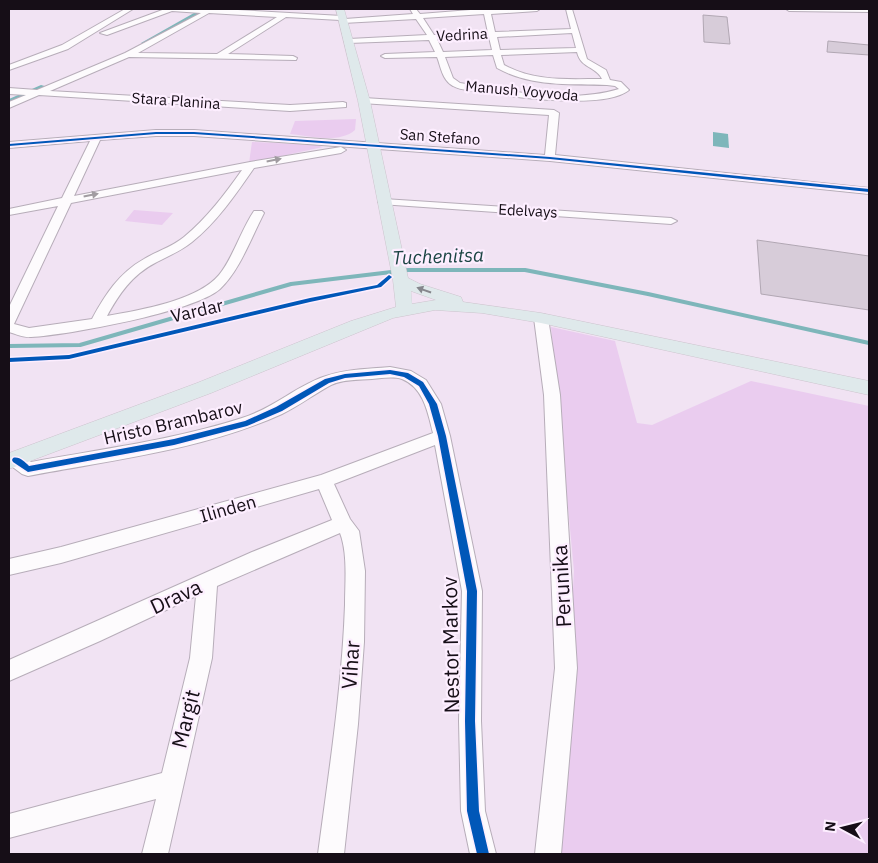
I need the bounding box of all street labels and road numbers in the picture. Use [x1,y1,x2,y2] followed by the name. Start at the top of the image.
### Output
[436,24,488,45] street label: Vedrina
[465,76,579,105] street label: Manush Voyvoda
[131,88,221,113] street label: Stara Planina
[399,124,481,149] street label: San Stefano
[498,199,558,222] street label: Edelvays
[168,293,226,328] street label: Vardar
[101,395,245,450] street label: Hristo Brambarov
[197,490,259,527] street label: Ilinden
[545,544,577,628] street label: Perunika
[145,572,206,620] street label: Drava
[435,576,465,714] street label: Nestor Markov
[334,639,366,690] street label: Vihar
[164,687,206,751] street label: Margit

